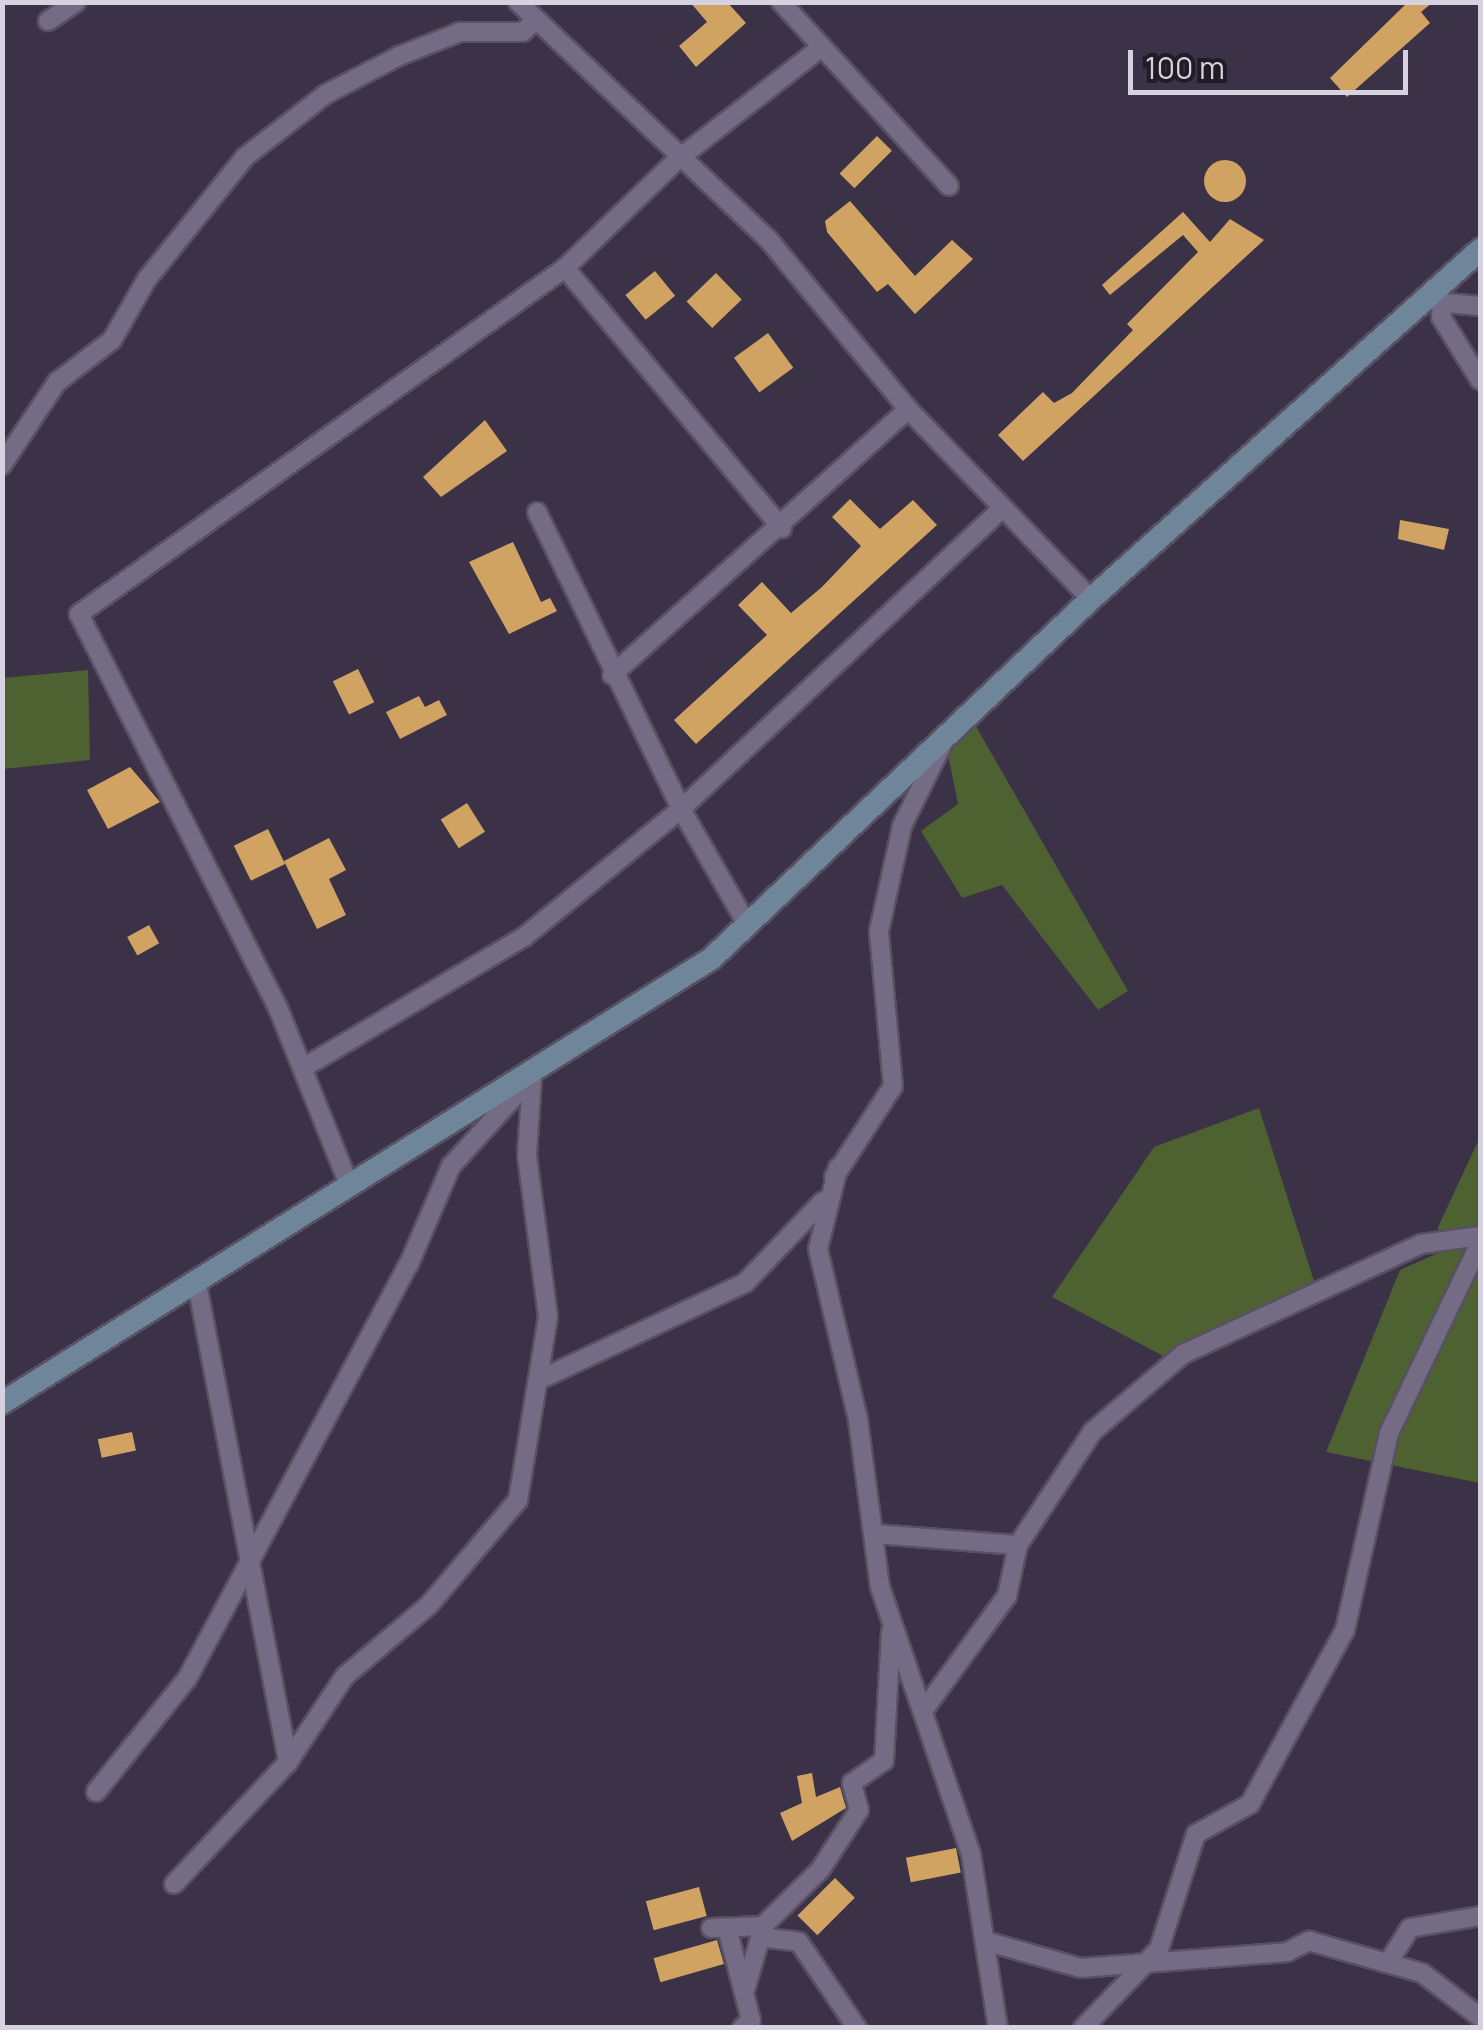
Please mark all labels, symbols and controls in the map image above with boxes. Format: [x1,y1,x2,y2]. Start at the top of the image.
scale bar [1133,30,1413,92]
text: 100 m [1145,47,1225,88]

